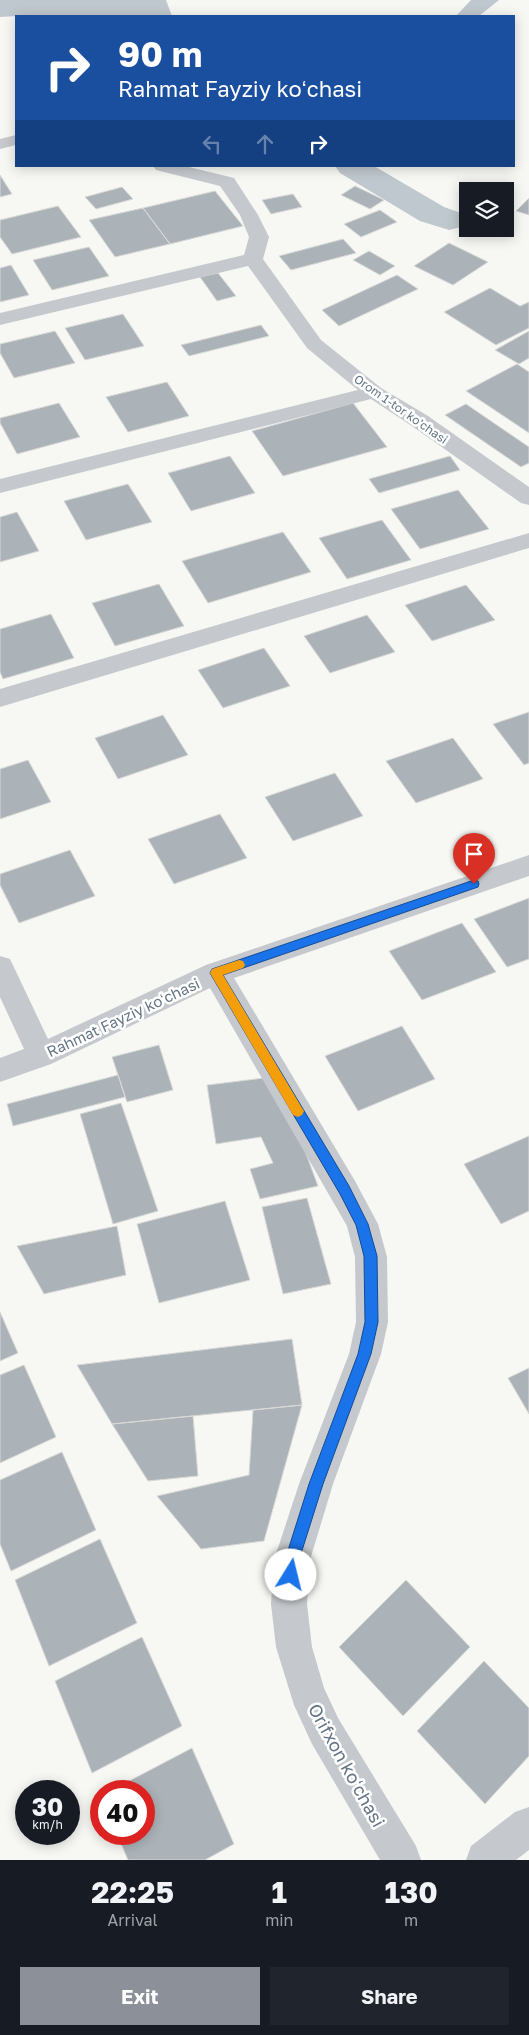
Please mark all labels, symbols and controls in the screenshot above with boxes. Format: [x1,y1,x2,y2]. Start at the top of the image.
text: 90 m [118,33,202,75]
icon: right [35,35,100,100]
text: Rahmat Fayziy koʻchasi [118,75,362,102]
icon: left [198,130,226,158]
icon: ahead [251,130,279,158]
icon: right [304,130,332,158]
map controls [459,182,514,237]
button: layers [459,182,514,237]
street label: Orom 1-tor ko'chasi [351,371,451,447]
pin [453,833,495,884]
icon: arrive [460,840,488,868]
street label: Rahmat Fayziy koʻchasi [44,974,202,1060]
position arrow [264,1548,316,1600]
street label: Orifxon koʻchasi [304,1699,390,1831]
speed limit sign: 40 [90,1780,155,1845]
text: 30 [32,1791,63,1822]
text: km/h [32,1817,63,1832]
text: 22:25 [91,1874,174,1910]
text: 1 [272,1874,287,1910]
text: 130 [385,1874,438,1910]
text: Arrival [107,1910,158,1930]
text: min [265,1910,293,1930]
text: m [404,1910,418,1930]
button: Exit [20,1967,260,2025]
button: Share [270,1967,509,2025]

